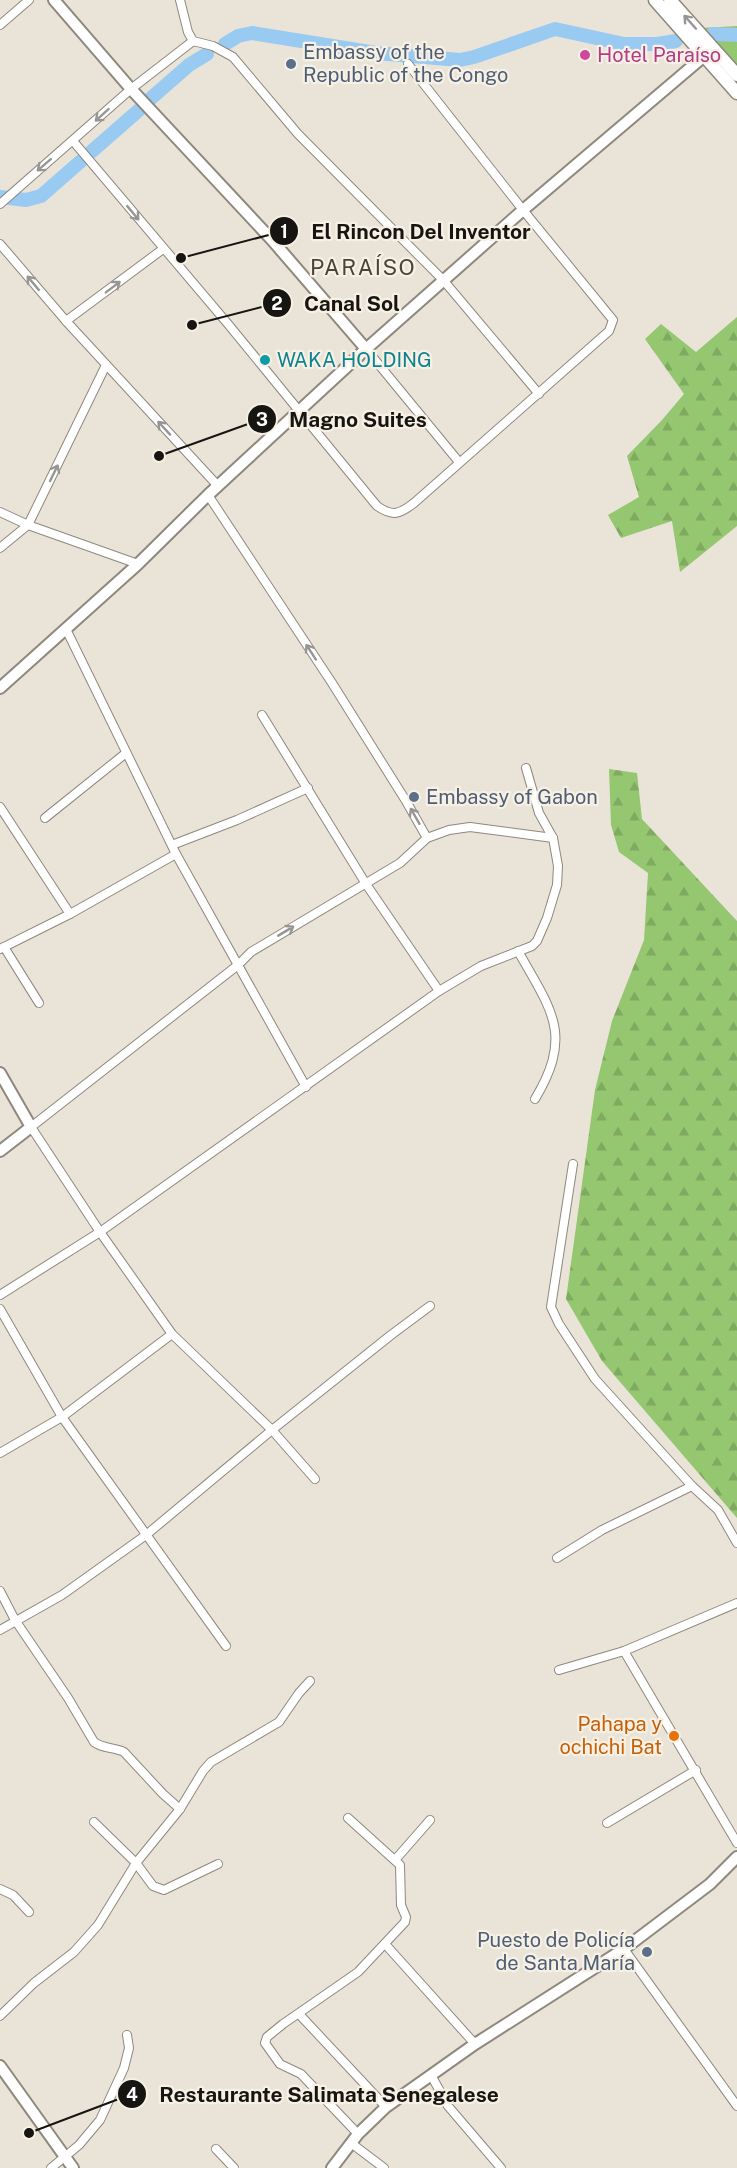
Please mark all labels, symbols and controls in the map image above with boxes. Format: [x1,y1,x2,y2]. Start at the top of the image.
one-way arrow [683,14,697,29]
place label: Embassy of the Republic of the Congo [303,40,508,87]
place label: Hotel Paraíso [597,43,721,67]
marker: Hotel Paraíso [578,48,592,62]
marker: Embassy of the Republic of the Congo [284,57,298,71]
one-way arrow [95,108,110,122]
one-way arrow [37,158,52,172]
one-way arrow [126,205,140,220]
callout: El Rincon Del Inventor [269,212,542,251]
text: El Rincon Del Inventor [311,219,531,244]
text: 1 [280,221,288,242]
district label: PARAÍSO [310,254,416,280]
one-way arrow [26,276,40,291]
one-way arrow [104,280,120,293]
callout: Canal Sol [262,284,412,323]
text: Canal Sol [304,291,400,316]
text: 2 [271,293,283,314]
place label: WAKA HOLDING [277,348,432,372]
marker: WAKA HOLDING [258,353,272,367]
callout: Magno Suites [247,400,439,439]
text: Magno Suites [289,407,427,432]
text: 3 [256,409,268,430]
one-way arrow [157,420,171,435]
one-way arrow [48,464,60,482]
one-way arrow [305,644,317,660]
place label: Embassy of Gabon [426,785,598,809]
marker: Embassy of Gabon [407,790,421,804]
one-way arrow [409,808,421,825]
one-way arrow [277,925,294,937]
place label: Pahapa y ochichi Bat [560,1712,662,1759]
marker: Pahapa y ochichi Bat [667,1729,681,1743]
place label: Puesto de Policía de Santa María [477,1928,635,1975]
marker: Puesto de Policía de Santa María [640,1945,654,1959]
callout: Restaurante Salimata Senegalese [117,2075,510,2114]
text: Restaurante Salimata Senegalese [159,2082,499,2107]
text: 4 [126,2084,138,2105]

